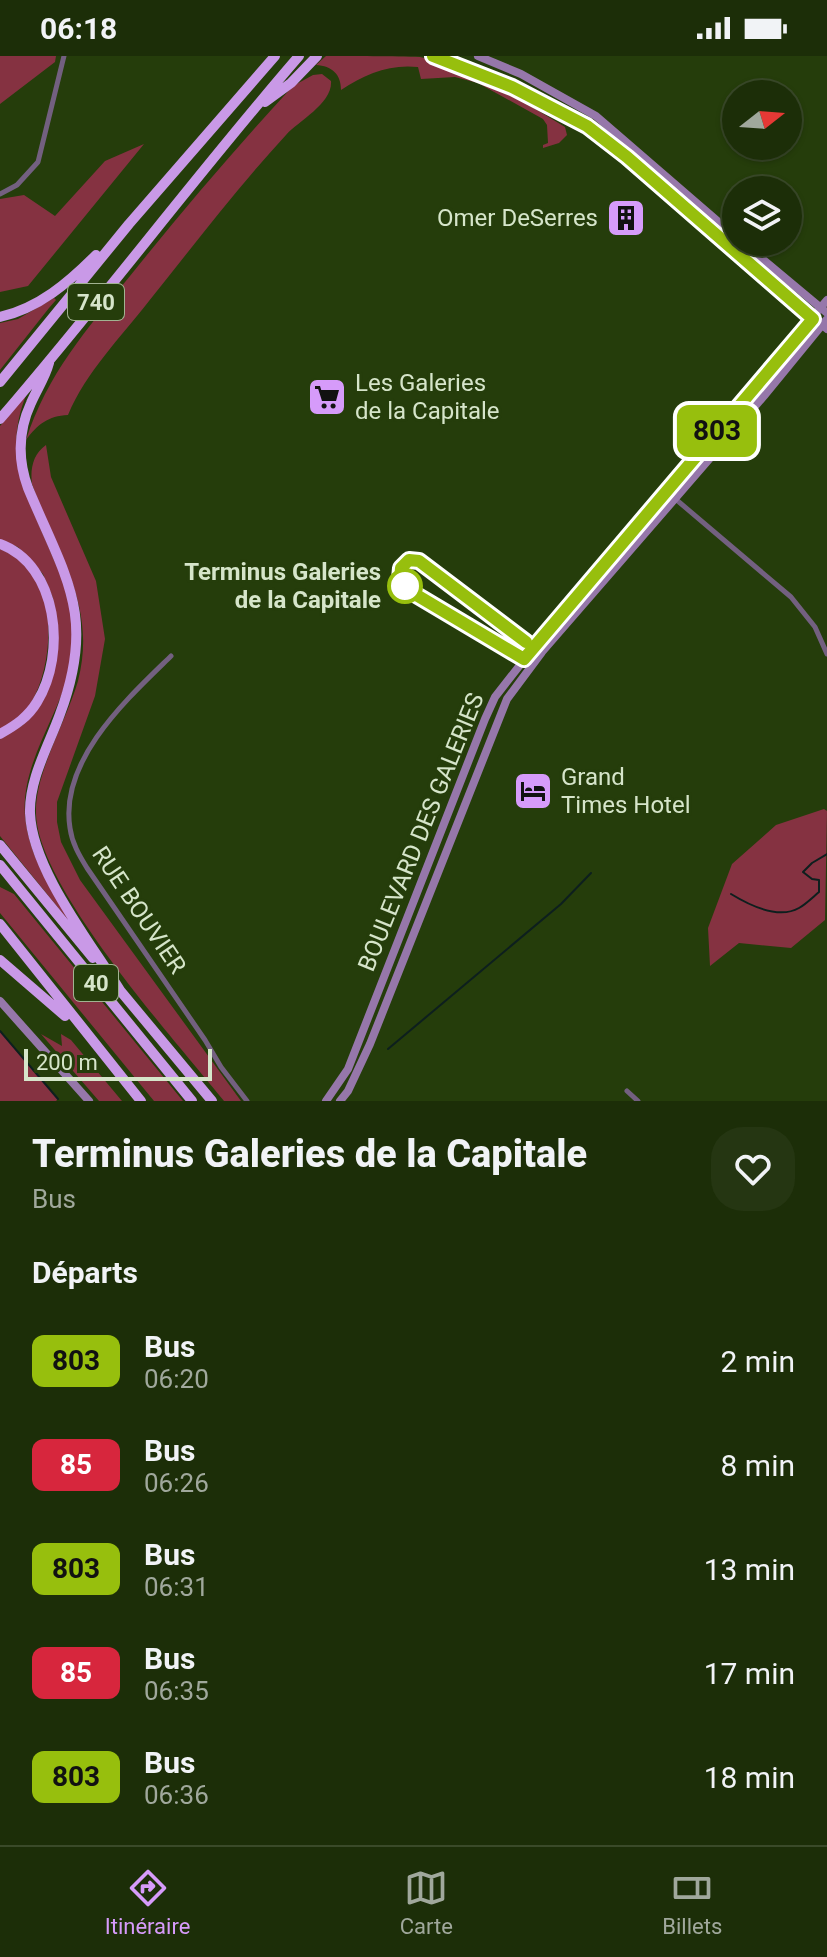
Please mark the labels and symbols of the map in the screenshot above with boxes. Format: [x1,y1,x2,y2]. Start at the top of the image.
north arrow [722,80,802,160]
building icon: Omer DeSerres [605,197,647,239]
place label: Omer DeSerres [437,204,598,232]
road number: 740 [68,284,124,320]
place label: Les Galeries de la Capitale [355,369,500,425]
supermarket icon: Les Galeries de la Capitale [306,376,348,418]
line badge: 803 [671,405,763,457]
place label: Terminus Galeries de la Capitale [184,558,381,614]
marker: Terminus Galeries de la Capitale [388,569,422,603]
street label: BOULEVARD DES GALERIES [352,689,490,975]
place label: Grand Times Hotel [561,763,691,819]
hotel icon: Grand Times Hotel [512,770,554,812]
street label: RUE BOUVIER [86,841,192,979]
road number: 40 [74,965,118,1001]
scale bar [24,1045,212,1081]

